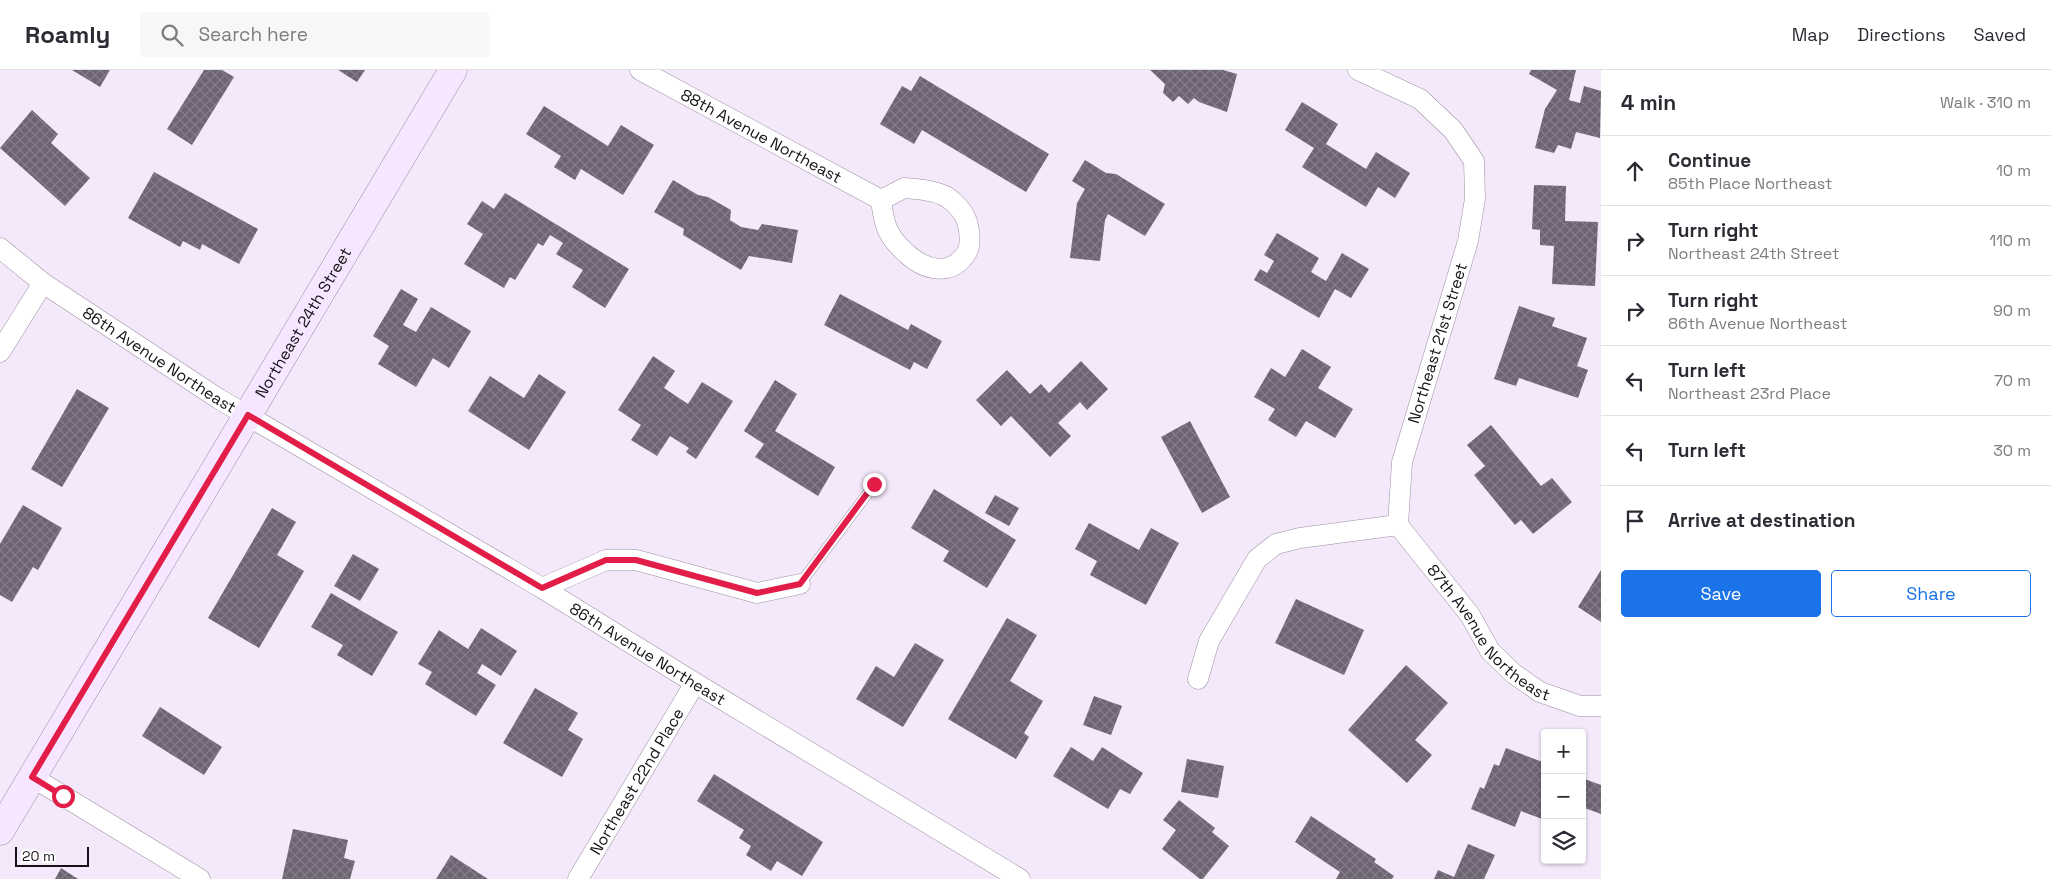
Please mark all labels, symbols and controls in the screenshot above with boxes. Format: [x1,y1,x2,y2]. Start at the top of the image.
search box [140,12,490,57]
text: Roamly [25,19,110,50]
icon: search [158,21,186,49]
text: Search here [198,22,308,47]
text: Map [1792,23,1829,46]
text: Directions [1857,23,1946,46]
text: Saved [1974,23,2026,46]
street label: 88th Avenue Northeast [677,84,845,188]
text: 4 min [1621,89,1676,116]
text: Walk · 310 m [1940,92,2031,113]
text: Continue [1668,148,1751,173]
icon: ahead [1621,157,1649,185]
text: 10 m [1996,160,2031,181]
text: 85th Place Northeast [1668,173,1832,194]
text: Turn right [1668,218,1758,243]
icon: right [1621,227,1649,255]
text: 110 m [1989,230,2031,251]
street label: Northeast 24th Street [250,243,356,402]
text: Northeast 24th Street [1668,243,1839,264]
street label: Northeast 21st Street [1403,260,1472,426]
text: Turn right [1668,288,1758,313]
icon: right [1621,297,1649,325]
text: 90 m [1993,300,2031,321]
street label: 86th Avenue Northeast [79,302,240,418]
text: 86th Avenue Northeast [1668,313,1847,334]
text: Turn left [1668,358,1746,383]
icon: left [1621,367,1649,395]
text: 70 m [1994,370,2031,391]
text: Northeast 23rd Place [1668,383,1831,404]
icon: left [1621,437,1649,465]
text: Turn left [1668,438,1746,463]
text: 30 m [1993,440,2031,461]
route end [863,473,886,496]
icon: arrive [1621,507,1649,535]
text: Arrive at destination [1668,508,1856,533]
street label: 87th Avenue Northeast [1422,560,1553,706]
button: Save [1621,570,1821,617]
button: Share [1831,570,2031,617]
street label: 86th Avenue Northeast [566,598,729,710]
street label: Northeast 22nd Place [585,704,689,859]
map controls [1541,729,1586,864]
button: + [1541,729,1586,774]
button: − [1541,774,1586,819]
route start [52,785,75,808]
button: layers [1541,819,1586,864]
scale bar [15,844,89,867]
text: 20 m [22,847,55,865]

